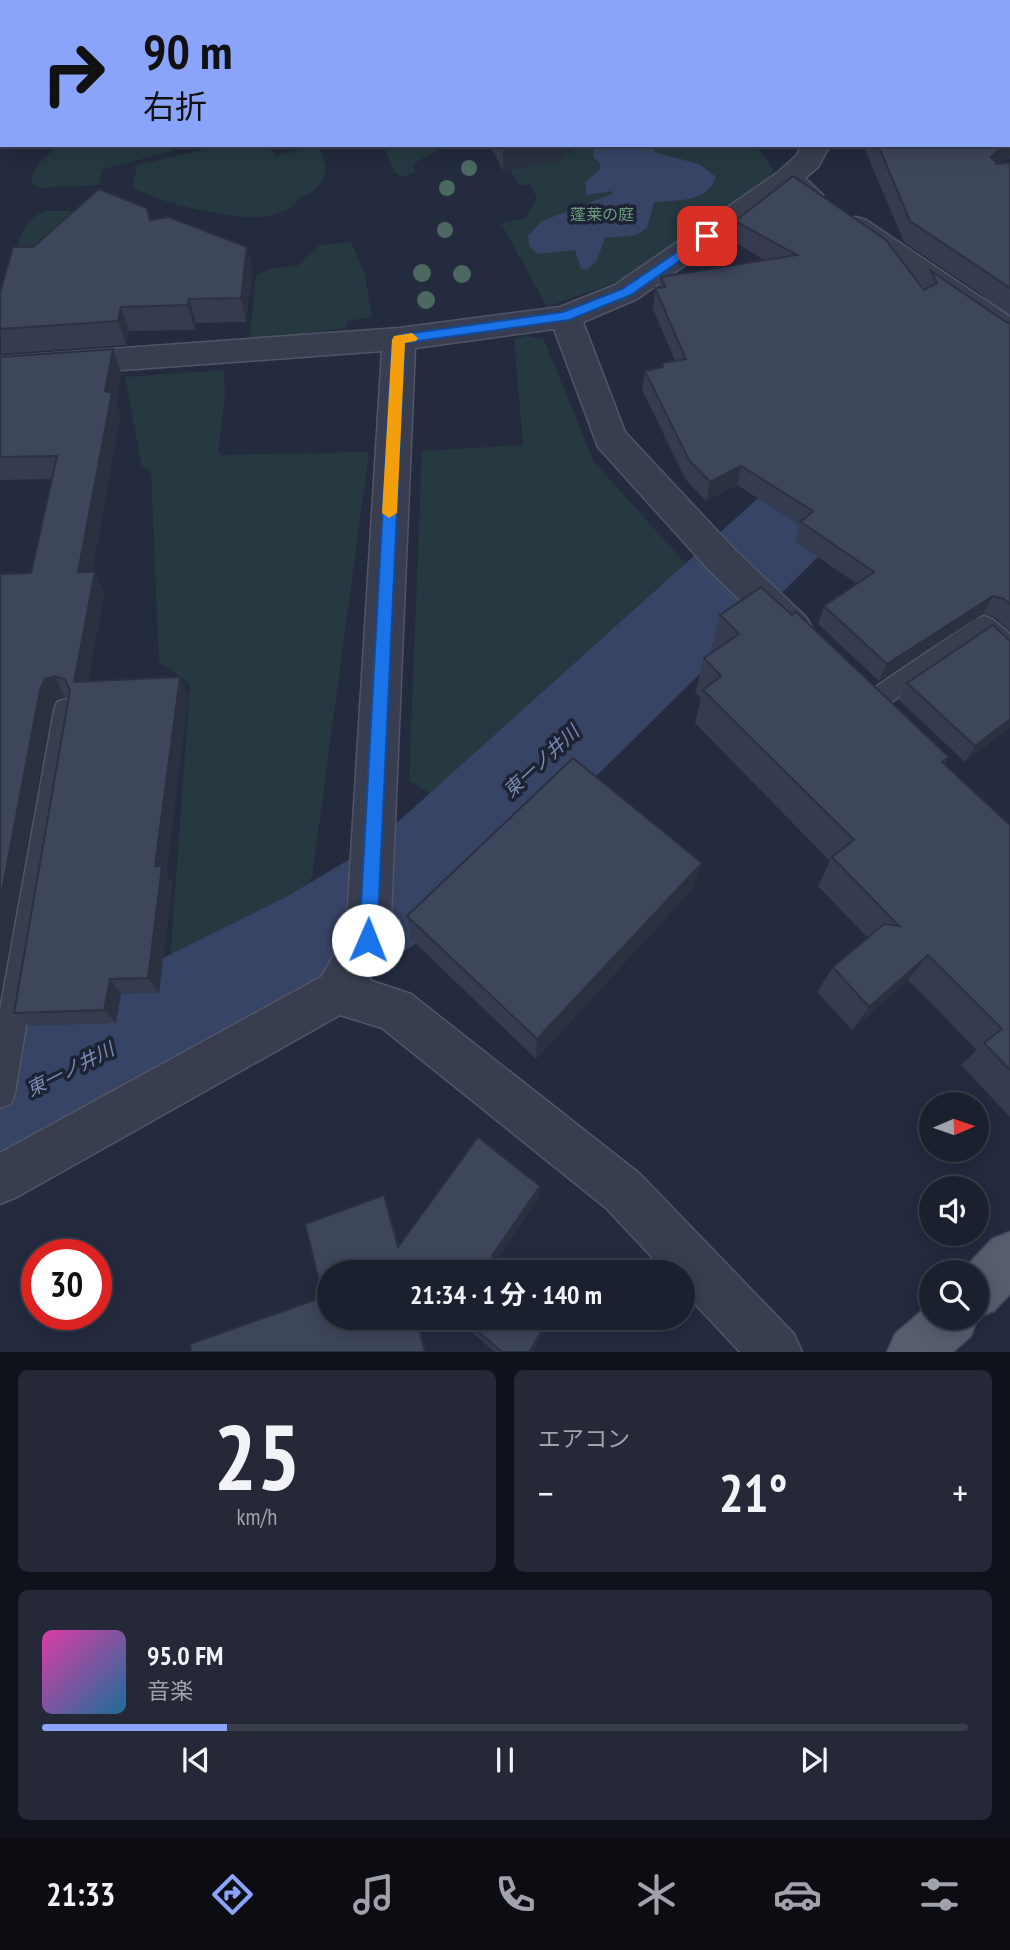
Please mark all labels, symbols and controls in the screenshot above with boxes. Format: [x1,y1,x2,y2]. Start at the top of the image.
text: 90 m [143,19,232,83]
icon: right [28,28,119,119]
text: 右折 [143,85,207,127]
park label: 蓬莱の庭 [570,204,634,224]
pin [677,206,737,266]
icon: arrive [688,217,726,255]
water label: 東一ノ井川 [498,718,585,802]
position arrow [331,903,405,977]
water label: 東一ノ井川 [22,1036,120,1101]
north arrow [919,1092,989,1162]
map controls [919,1092,989,1330]
button: sound [919,1176,989,1246]
speed limit sign: 30 [21,1239,112,1330]
button: search [919,1260,989,1330]
text: 21:34 · 1 分 · 140 m [410,1278,602,1311]
text: 25 [214,1397,301,1515]
text: エアコン [538,1424,630,1453]
text: 21° [719,1459,787,1526]
text: − [538,1468,554,1517]
text: + [952,1468,968,1517]
text: km/h [237,1502,277,1531]
text: 95.0 FM [147,1639,223,1672]
text: 音楽 [147,1676,193,1705]
icon: previous [177,1741,215,1779]
icon: pause [486,1741,524,1779]
icon: next [795,1741,833,1779]
icon: directions [208,1870,257,1919]
icon: music [349,1870,398,1919]
icon: phone [491,1870,540,1919]
icon: climate [632,1870,681,1919]
icon: car [773,1870,822,1919]
icon: filters [915,1870,964,1919]
text: 21:33 [46,1873,115,1915]

